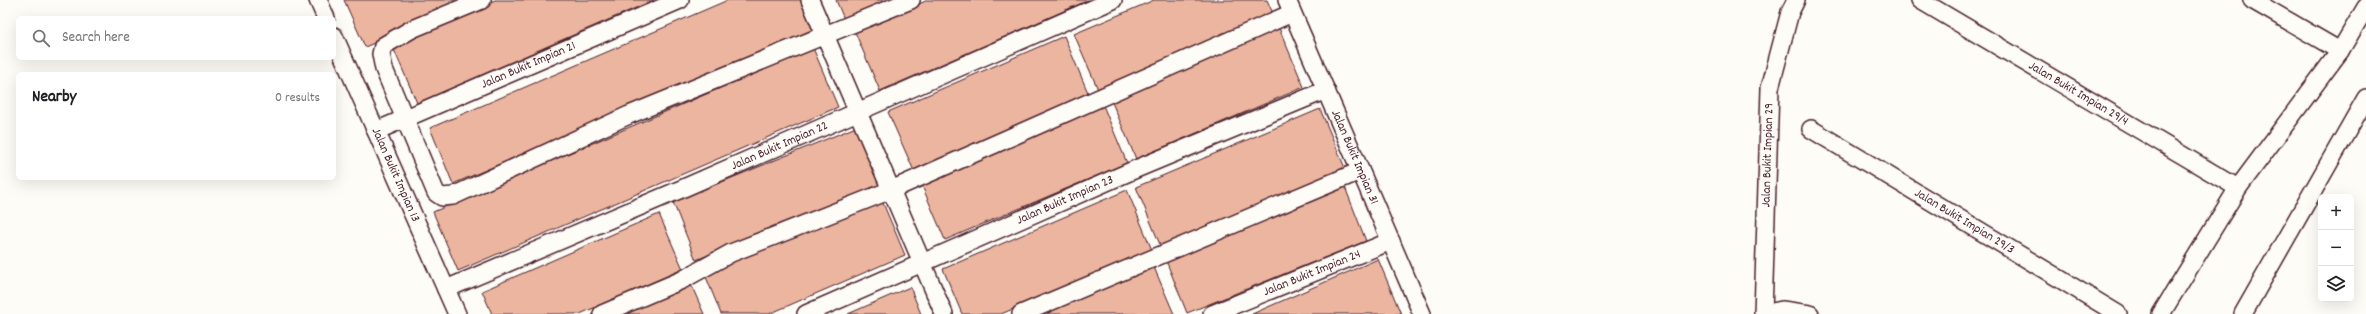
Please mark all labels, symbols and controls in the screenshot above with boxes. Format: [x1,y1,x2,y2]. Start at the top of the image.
search box [16,16,336,60]
icon: search [30,27,52,49]
text: Search here [62,27,130,49]
street label: Jalan Bukit Impian 21 [478,37,579,94]
street label: Jalan Bukit Impian 29/4 [2025,57,2132,131]
text: Nearby [32,86,76,110]
text: 0 results [275,89,320,108]
street label: Jalan Bukit Impian 29 [1757,103,1779,208]
street label: Jalan Bukit Impian 31 [1326,107,1383,207]
street label: Jalan Bukit Impian 22 [728,116,831,176]
street label: Jalan Bukit Impian 13 [366,125,425,225]
street label: Jalan Bukit Impian 23 [1014,170,1117,230]
street label: Jalan Bukit Impian 29/3 [1911,184,2018,259]
map controls [2318,194,2354,302]
button: + [2318,194,2354,230]
button: − [2318,230,2354,266]
street label: Jalan Bukit Impian 24 [1260,245,1364,302]
button: layers [2318,266,2354,302]

